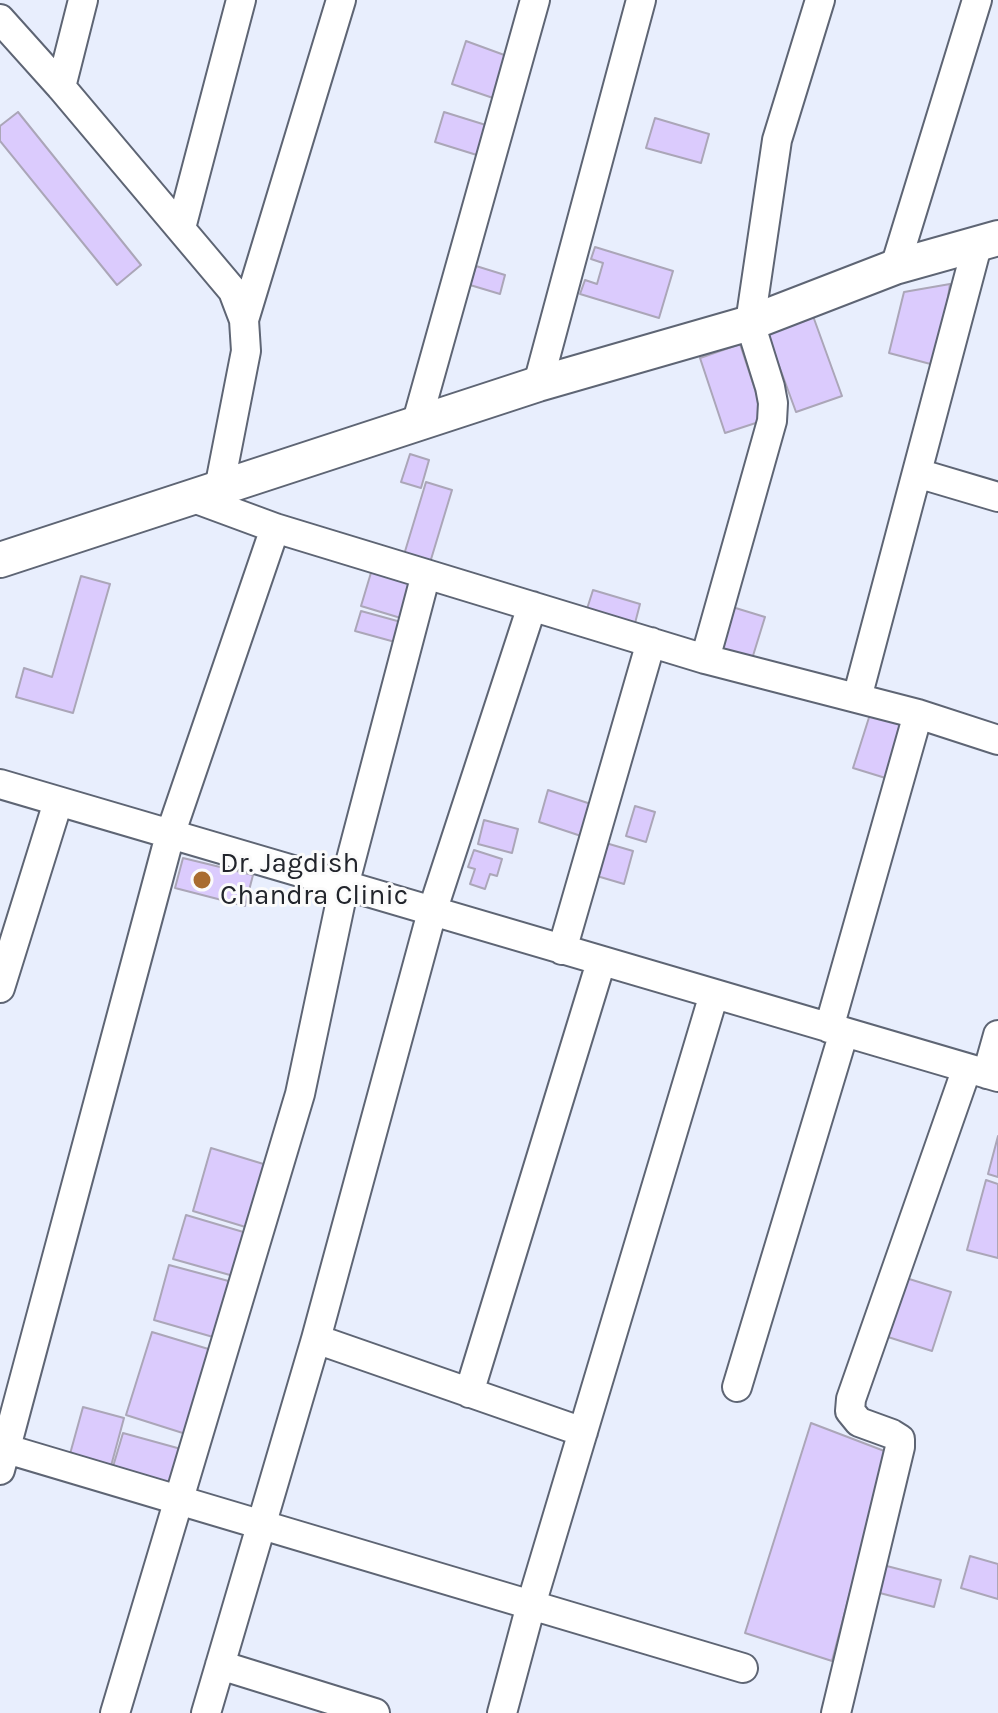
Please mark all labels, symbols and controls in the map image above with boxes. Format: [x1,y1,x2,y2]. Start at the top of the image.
place label: Dr. Jagdish Chandra Clinic [220,847,408,913]
marker: Dr. Jagdish Chandra Clinic [191,869,213,891]

